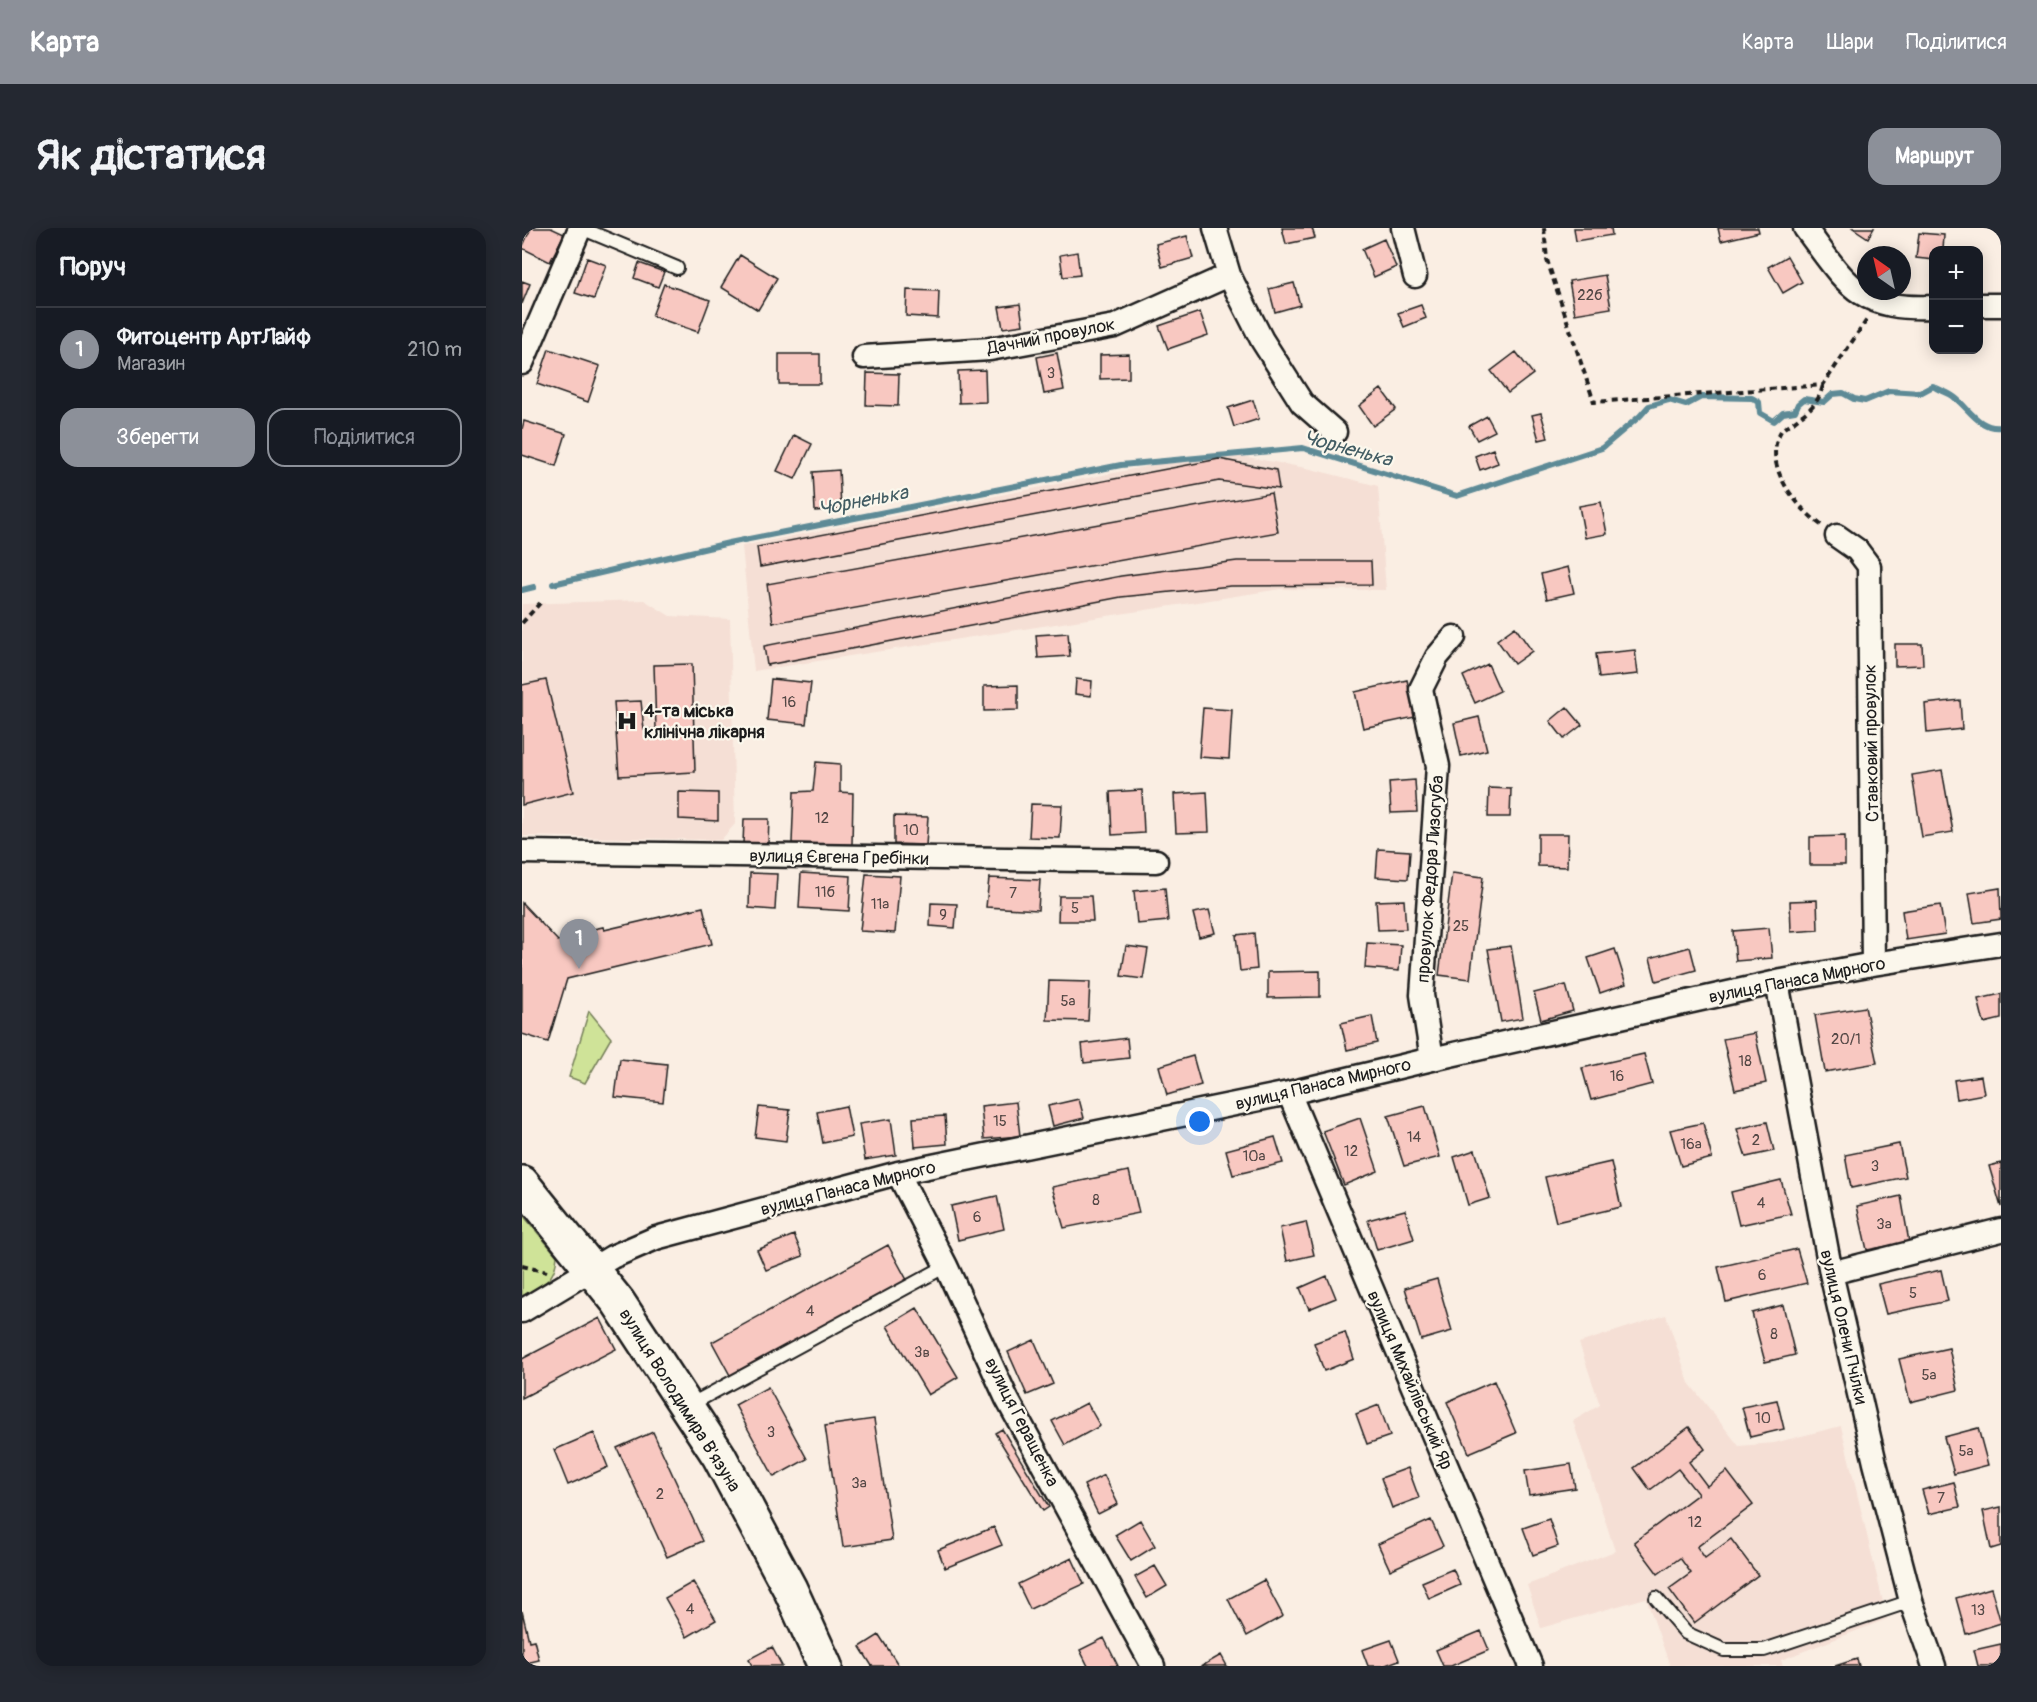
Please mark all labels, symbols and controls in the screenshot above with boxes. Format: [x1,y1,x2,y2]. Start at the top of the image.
text: Карта [30,25,99,60]
text: Карта [1742,29,1794,56]
text: Шари [1827,29,1873,56]
text: Поділитися [1906,29,2007,56]
button: Маршрут [1868,128,2001,185]
text: Як дістатися [36,130,266,182]
north arrow [1857,246,1911,300]
map controls [1929,246,1983,354]
button: + [1929,246,1983,300]
text: Поруч [60,251,126,283]
house number: 22б [1577,286,1603,305]
button: − [1929,300,1983,354]
street label: Дачний провулок [984,313,1117,360]
text: Фитоцентр АртЛайф [117,323,311,351]
text: 1 [76,337,83,362]
text: 210 m [407,337,462,362]
text: Магазин [117,351,185,376]
house number: 3 [1047,364,1055,383]
button: Зберегти [60,408,255,467]
button: Поділитися [267,408,462,467]
water label: Чорненька [1301,425,1397,473]
water label: Чорненька [816,479,912,521]
street label: Ставковий провулок [1859,664,1884,822]
house number: 16 [782,693,796,712]
place label: 4-та міська клінічна лікарня [644,700,765,744]
hospital icon: 4-та міська клінічна лікарня [615,709,639,733]
street label: провулок Федора Лизогуба [1412,774,1449,984]
house number: 12 [815,809,829,828]
house number: 10 [903,821,919,840]
street label: вулиця Євгена Гребінки [749,844,929,871]
house number: 11б [815,883,836,902]
house number: 7 [1009,884,1017,903]
house number: 11а [871,895,889,914]
house number: 5 [1071,899,1079,918]
house number: 9 [939,906,947,925]
house number: 25 [1453,917,1469,936]
pin: 1 [560,920,598,969]
street label: вулиця Панаса Мирного [1707,952,1888,1009]
house number: 5а [1060,992,1076,1011]
house number: 20/1 [1831,1030,1861,1049]
house number: 18 [1738,1052,1752,1071]
street label: вулиця Панаса Мирного [1233,1053,1413,1116]
house number: 16 [1610,1067,1624,1086]
your location [1185,1107,1214,1136]
house number: 15 [993,1112,1007,1131]
house number: 14 [1407,1128,1422,1147]
house number: 2 [1752,1131,1760,1150]
house number: 16а [1680,1135,1702,1154]
house number: 12 [1344,1142,1358,1161]
house number: 10а [1242,1147,1266,1166]
street label: вулиця Панаса Мирного [758,1156,938,1221]
house number: 3 [1871,1157,1879,1176]
house number: 8 [1092,1191,1100,1210]
house number: 4 [1757,1194,1766,1213]
house number: 6 [973,1208,981,1227]
house number: 3а [1876,1215,1892,1234]
street label: вулиця Олени Пчілки [1815,1247,1873,1407]
house number: 6 [1758,1266,1766,1285]
house number: 5 [1909,1284,1917,1303]
street label: вулиця Михайлівський Яр [1361,1287,1458,1473]
house number: 4 [806,1302,815,1321]
street label: вулиця Володимира В'язуна [614,1304,746,1496]
house number: 8 [1770,1325,1778,1344]
house number: 3в [914,1343,930,1362]
street label: вулиця Геращенка [979,1354,1064,1491]
house number: 5а [1921,1366,1937,1385]
house number: 10 [1755,1409,1771,1428]
house number: 3 [767,1423,775,1442]
house number: 5а [1958,1442,1974,1461]
house number: 3а [851,1474,867,1493]
house number: 2 [656,1485,664,1504]
house number: 7 [1937,1489,1945,1508]
house number: 12 [1688,1513,1702,1532]
house number: 4 [686,1600,695,1619]
house number: 13 [1971,1601,1985,1620]

